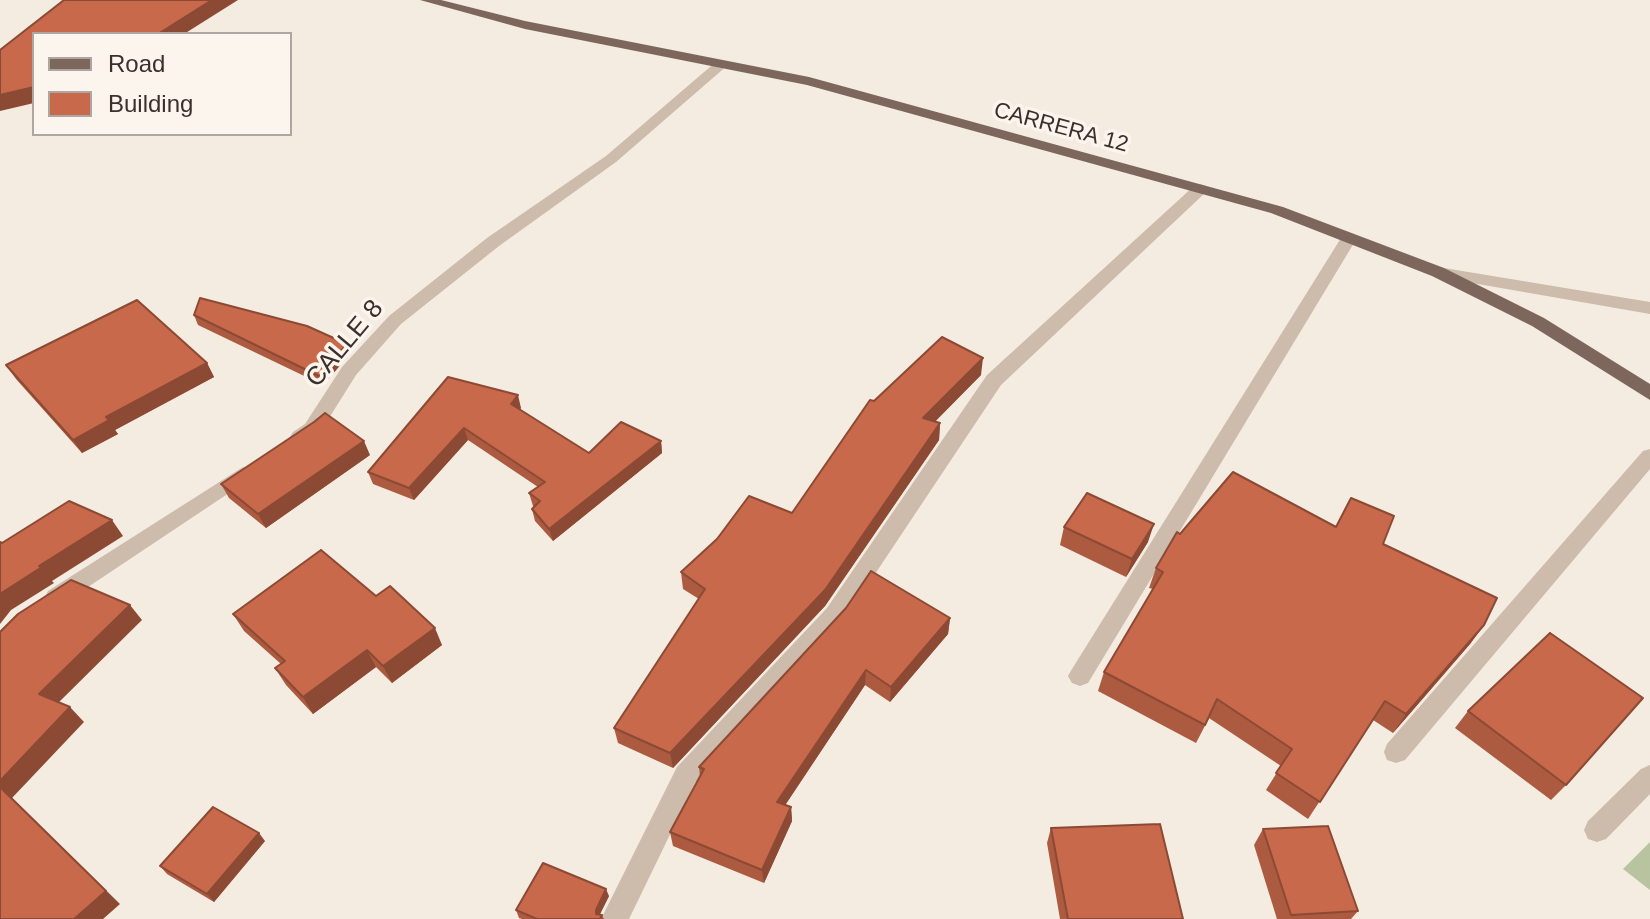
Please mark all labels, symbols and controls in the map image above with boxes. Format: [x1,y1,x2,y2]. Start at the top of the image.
legend [32,32,292,136]
text: Road [108,50,165,77]
text: Building [108,90,193,117]
street label: CARRERA 12 [991,97,1131,159]
street label: CALLE 8 [300,294,390,394]

